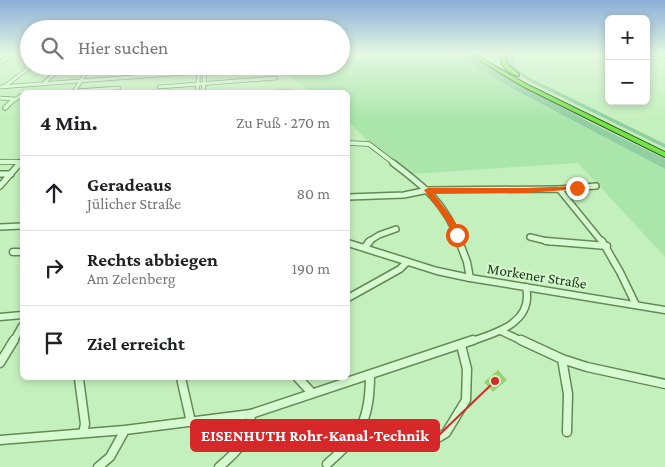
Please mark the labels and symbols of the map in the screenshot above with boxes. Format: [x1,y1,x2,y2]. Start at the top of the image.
route end [566,177,589,200]
route start [446,224,469,247]
street label: Morkener Straße [486,260,588,292]
callout: EISENHUTH Rohr-Kanal-Technik [191,420,439,451]
text: EISENHUTH Rohr-Kanal-Technik [201,427,429,444]

